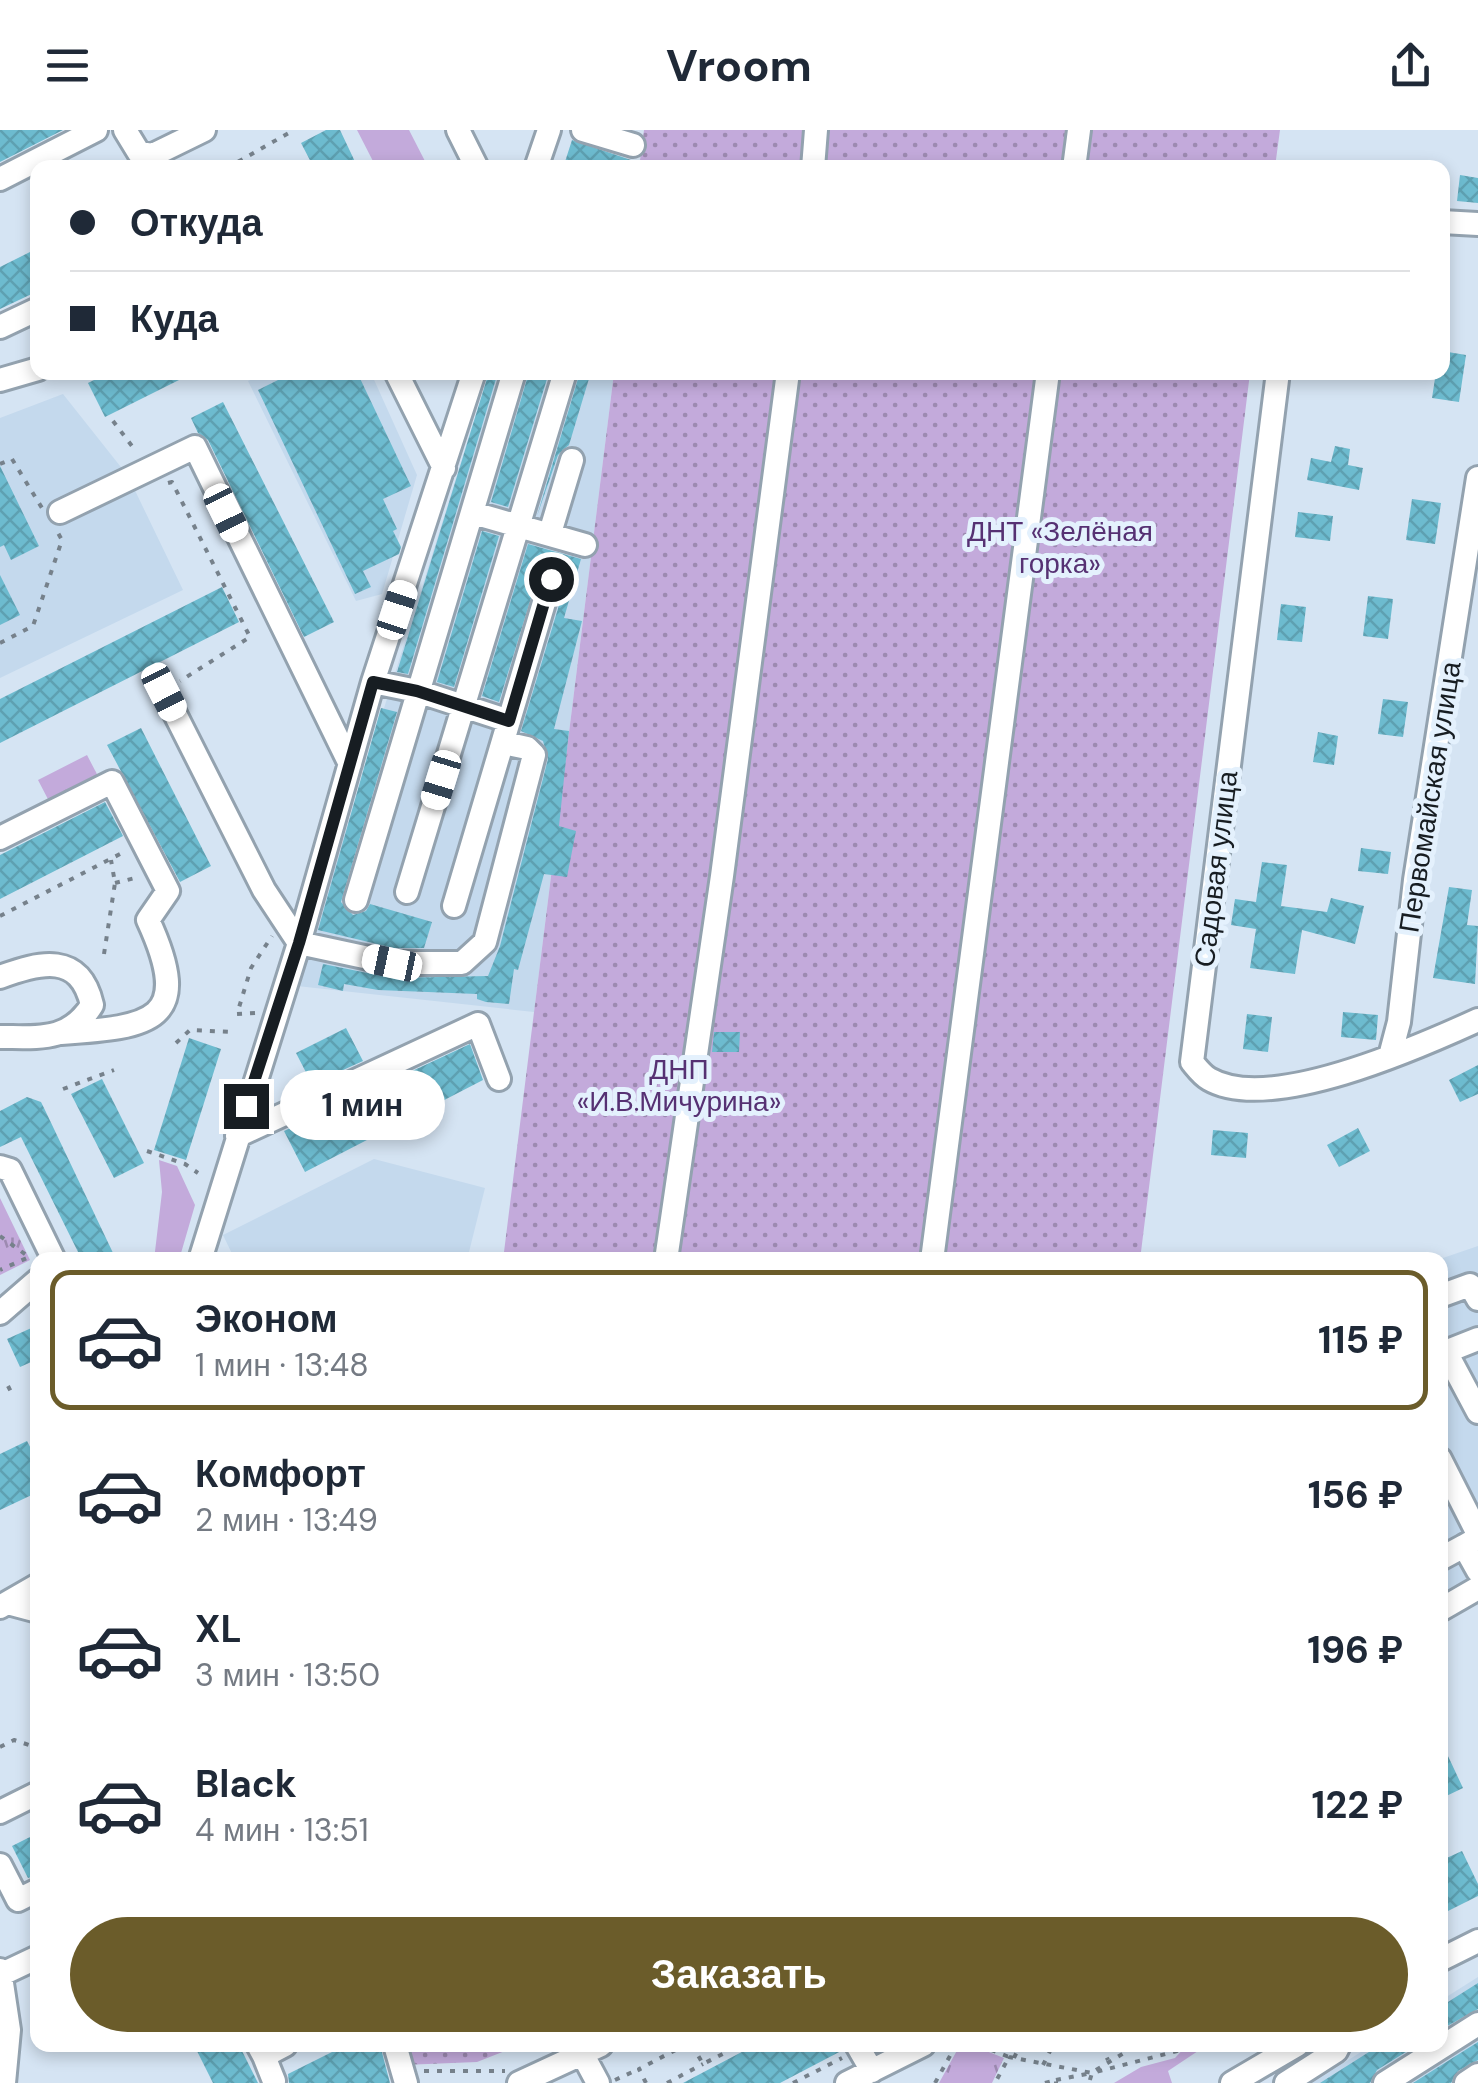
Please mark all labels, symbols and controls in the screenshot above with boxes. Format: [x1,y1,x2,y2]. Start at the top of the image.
text: Vroom [666,36,812,95]
icon: menu [40,38,95,93]
icon: share [1383,38,1438,93]
text: Откуда [130,198,263,248]
text: Куда [130,294,219,344]
car [199,479,253,547]
park label: ДНТ «Зелёная горка» [967,513,1153,582]
route start [529,557,574,602]
car [373,577,421,643]
car [137,658,191,726]
street label: Первомайская улица [1390,658,1470,935]
car [418,747,464,813]
street label: Садовая улица [1186,768,1246,969]
car [360,942,424,984]
park label: ДНП «И.В.Мичурина» [577,1051,781,1120]
callout: 1 мин [281,1071,446,1141]
route end [224,1084,269,1129]
text: 1 мин [322,1084,403,1126]
text: Эконом [195,1294,338,1344]
icon: car [75,1295,165,1385]
text: 115 ₽ [1318,1315,1403,1365]
text: 1 мин · 13:48 [195,1344,369,1386]
text: Комфорт [195,1449,366,1499]
icon: car [75,1450,165,1540]
text: 156 ₽ [1308,1470,1403,1520]
text: 2 мин · 13:49 [195,1499,378,1541]
text: XL [195,1604,242,1654]
icon: car [75,1605,165,1695]
text: 196 ₽ [1307,1625,1403,1675]
text: 3 мин · 13:50 [195,1654,380,1696]
text: Black [195,1759,297,1809]
icon: car [75,1760,165,1850]
text: 122 ₽ [1312,1780,1403,1830]
text: 4 мин · 13:51 [195,1809,369,1851]
button: Заказать [70,1917,1408,2032]

